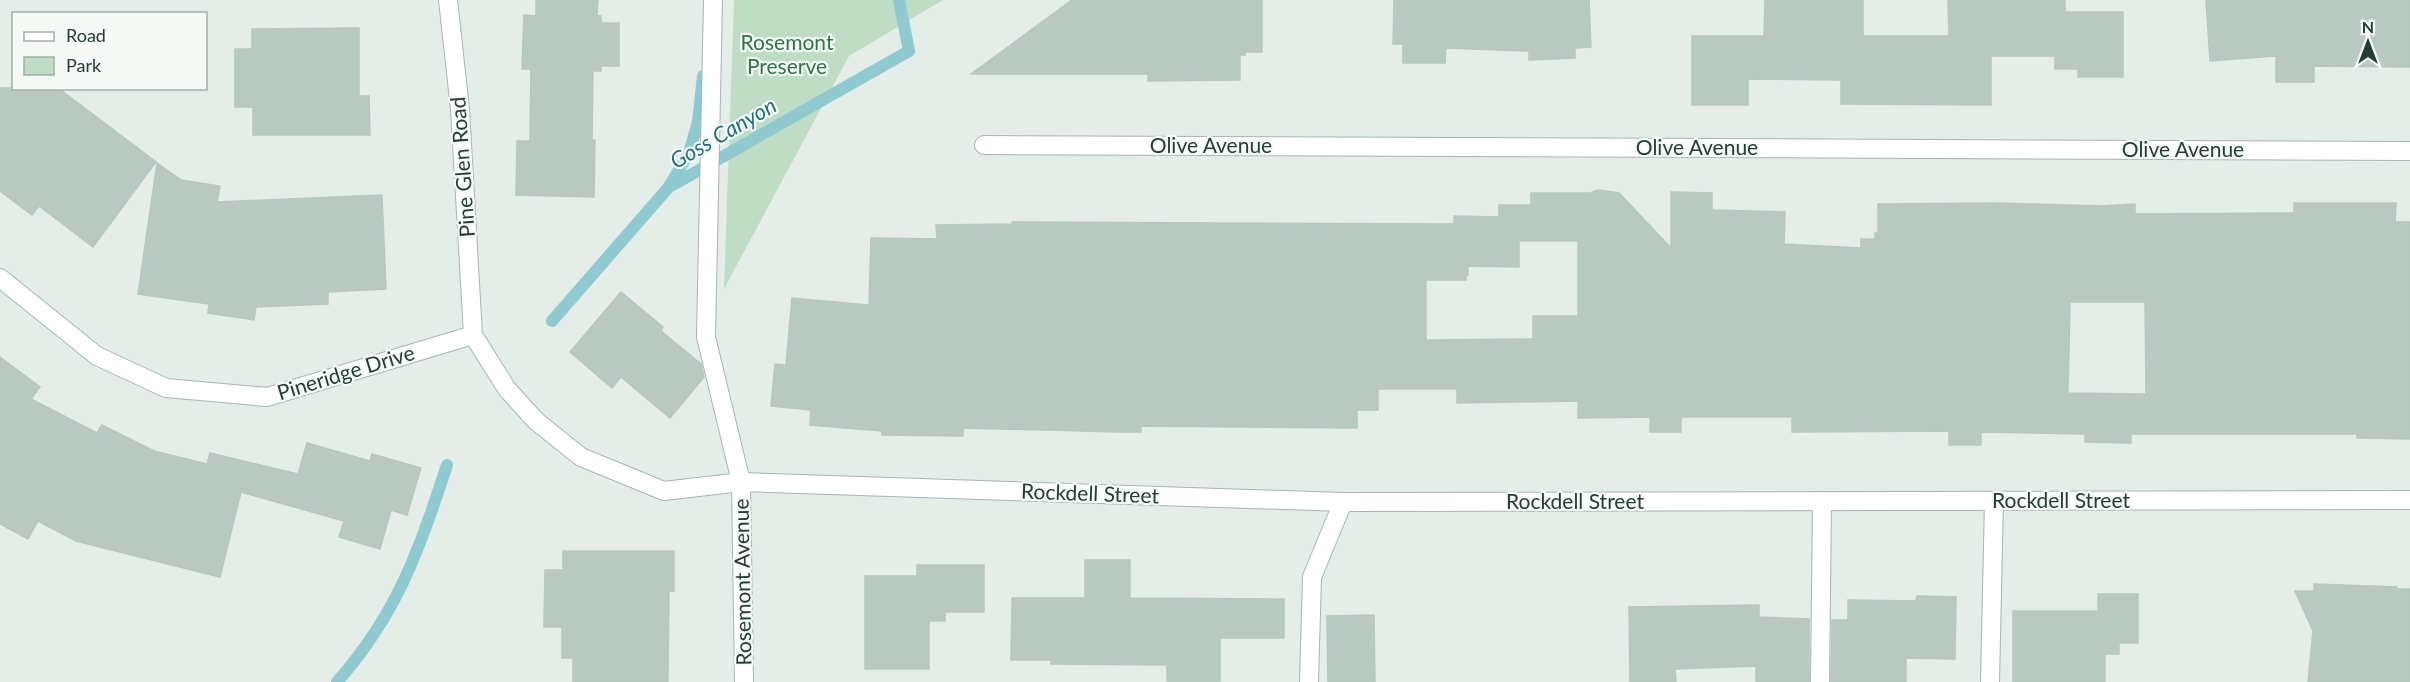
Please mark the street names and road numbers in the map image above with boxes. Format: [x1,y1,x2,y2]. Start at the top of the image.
street label: Pine Glen Road [444,96,479,238]
street label: Olive Avenue [1150,132,1272,157]
street label: Olive Avenue [1636,134,1758,159]
street label: Olive Avenue [2122,136,2244,161]
street label: Pineridge Drive [274,339,417,404]
street label: Rockdell Street [1021,478,1160,507]
street label: Rockdell Street [1992,487,2130,512]
street label: Rockdell Street [1506,488,1644,513]
street label: Rosemont Avenue [728,498,755,666]

